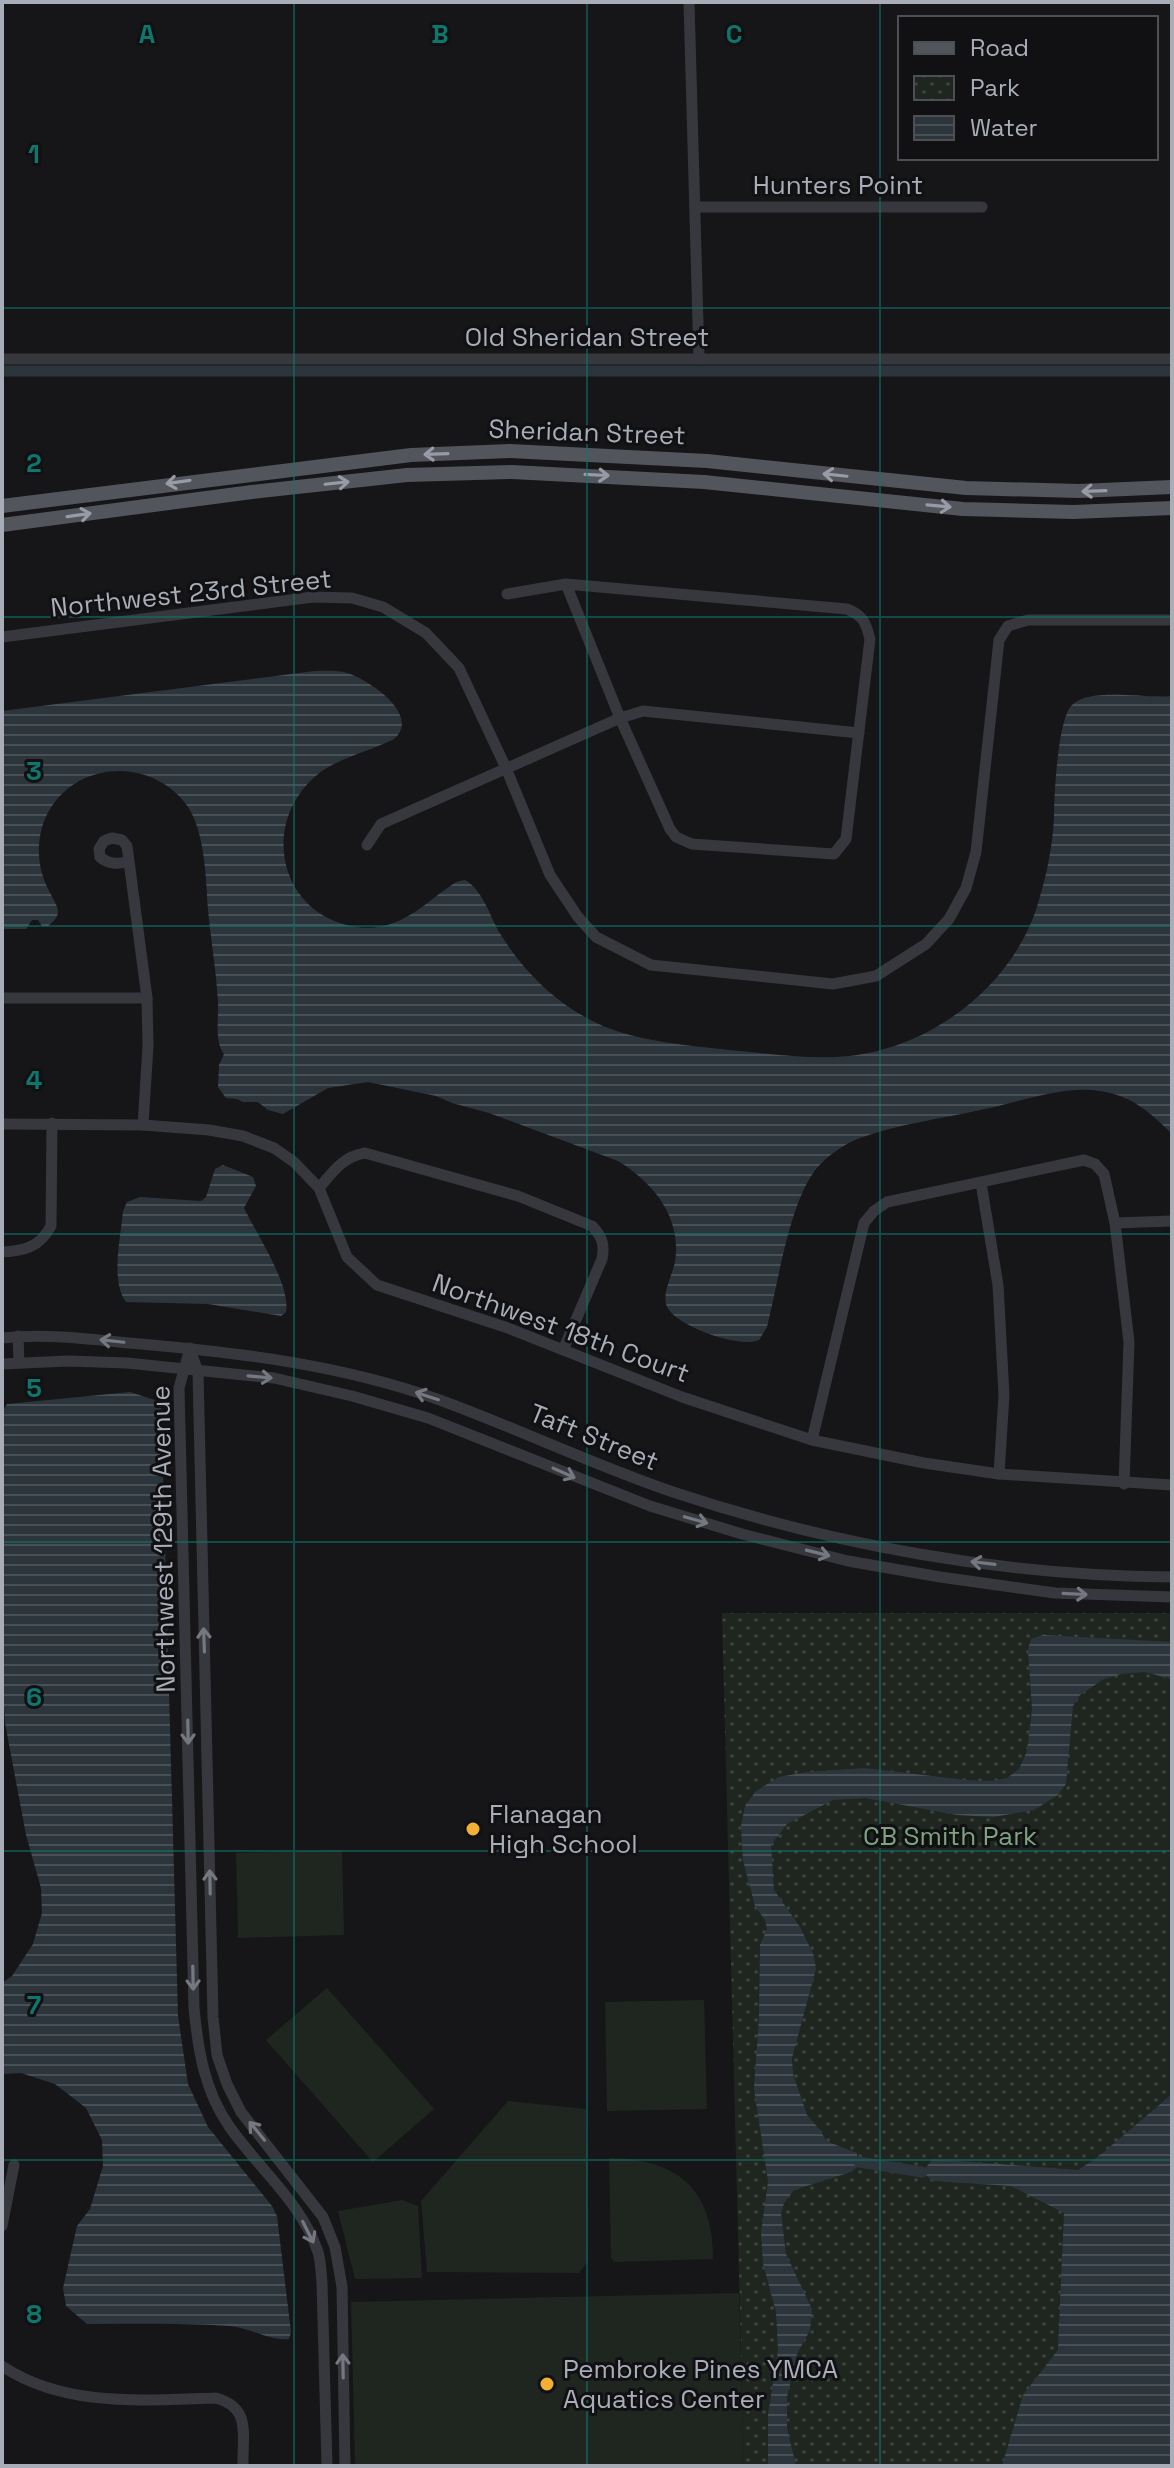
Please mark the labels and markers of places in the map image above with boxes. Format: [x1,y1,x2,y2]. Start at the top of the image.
place label: Flanagan High School [489,1797,638,1861]
marker: Flanagan High School [464,1820,482,1838]
place label: Pembroke Pines YMCA Aquatics Center [563,2352,838,2416]
marker: Pembroke Pines YMCA Aquatics Center [538,2375,556,2393]

